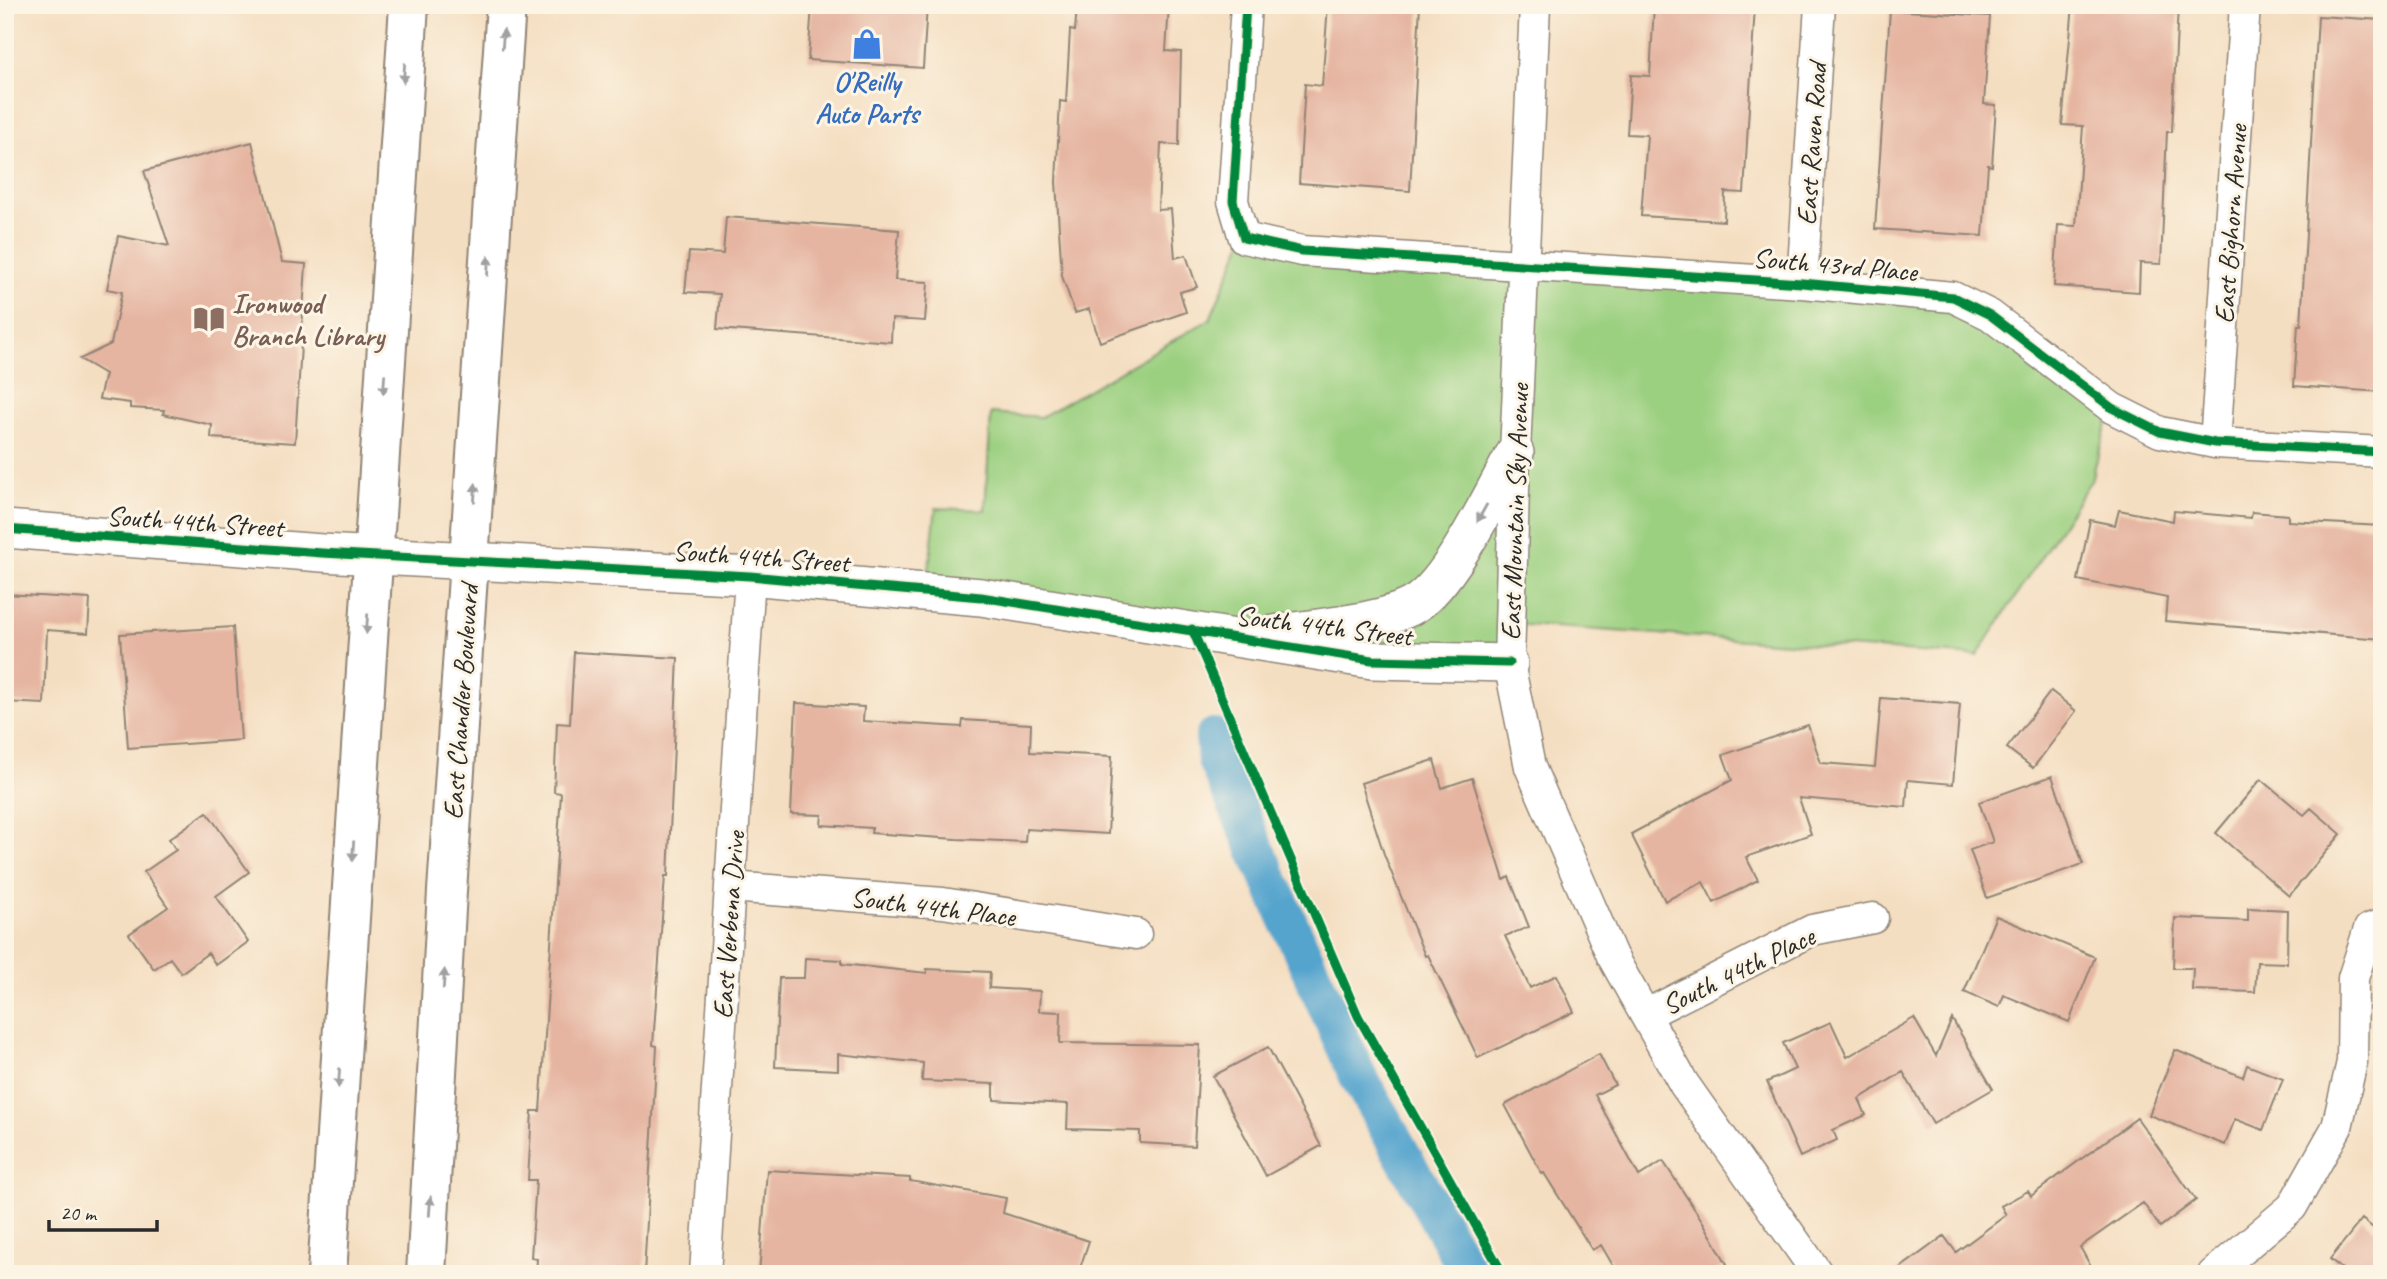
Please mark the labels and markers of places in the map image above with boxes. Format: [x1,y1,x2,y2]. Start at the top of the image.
shop icon: O'Reilly Auto Parts [850,27,884,61]
place label: O'Reilly Auto Parts [815,64,922,131]
place label: Ironwood Branch Library [232,286,386,354]
library icon: Ironwood Branch Library [192,302,226,336]

